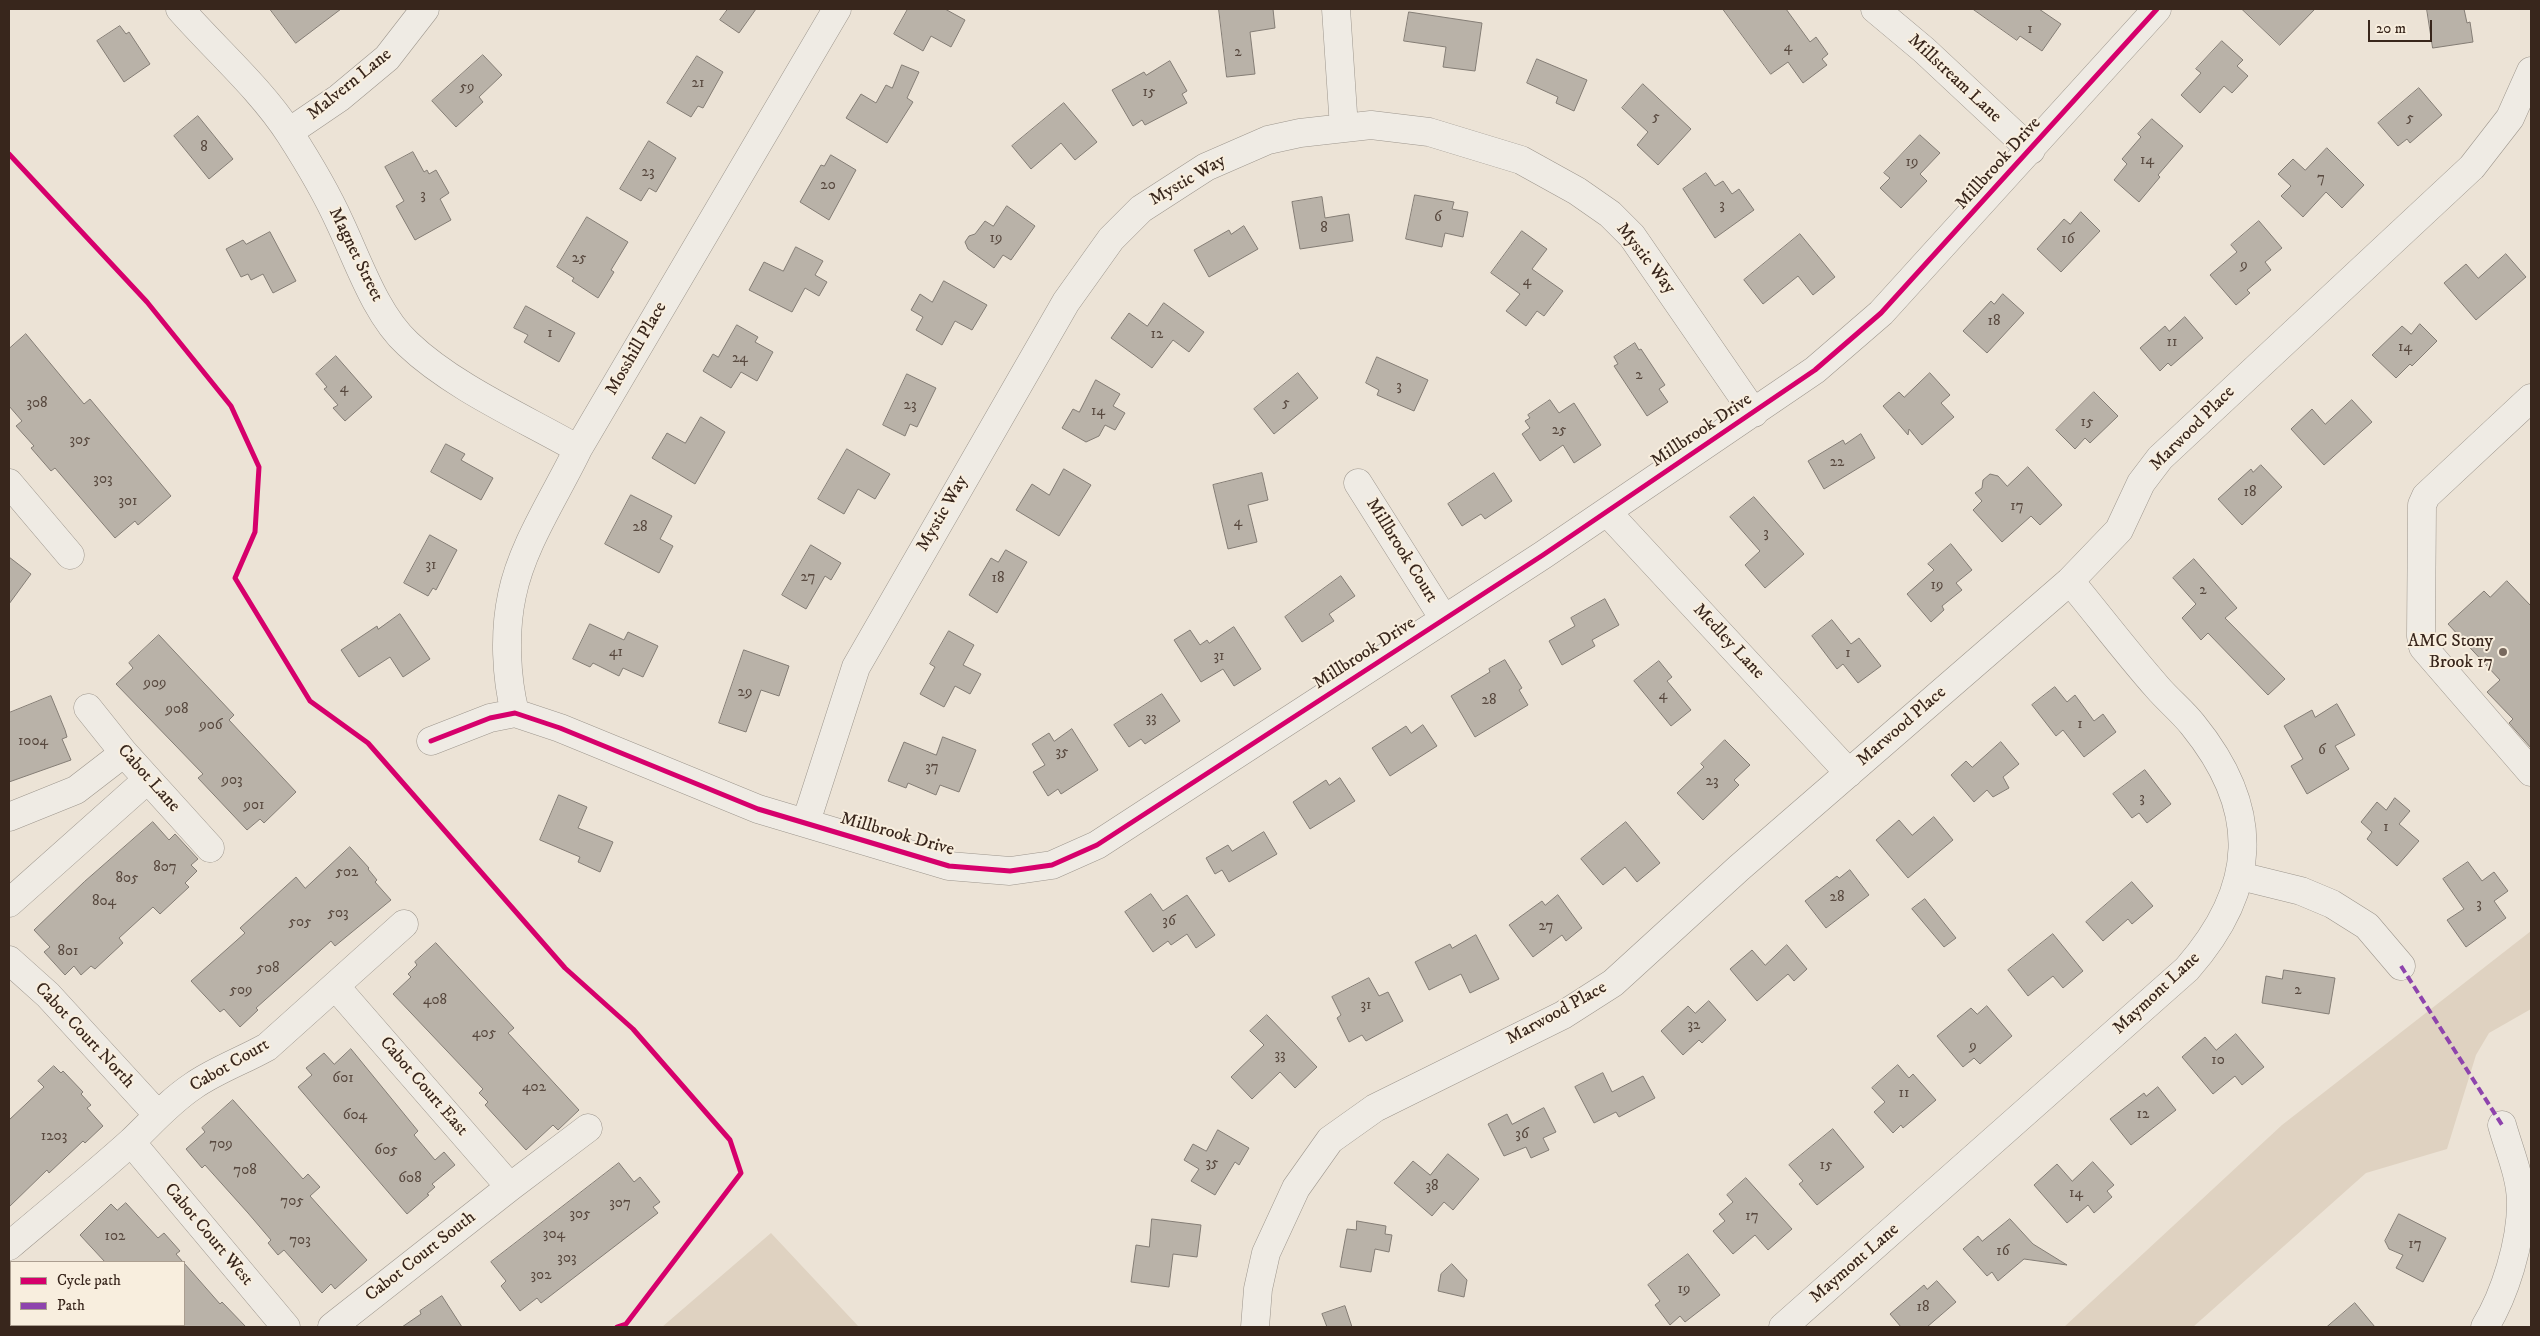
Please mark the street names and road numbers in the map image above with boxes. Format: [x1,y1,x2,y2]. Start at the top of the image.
street label: Millstream Lane [1903,30,2005,128]
street label: Malvern Lane [304,44,396,126]
street label: Millbrook Drive [1952,113,2046,215]
street label: Mystic Way [1146,151,1230,211]
street label: Magnet Street [323,204,387,306]
street label: Mystic Way [1611,219,1679,299]
street label: Mosshill Place [602,298,672,400]
street label: Marwood Place [2146,382,2240,476]
street label: Millbrook Drive [1647,389,1757,473]
street label: Mystic Way [913,472,973,556]
street label: Millbrook Court [1360,495,1442,607]
street label: Medley Lane [1688,600,1768,684]
street label: Millbrook Drive [1310,613,1420,695]
street label: Marwood Place [1853,682,1951,772]
street label: Cabot Lane [112,741,184,817]
street label: Millbrook Drive [838,808,956,862]
street label: Maymont Lane [2109,948,2205,1040]
street label: Cabot Court North [29,978,139,1094]
street label: Marwood Place [1503,978,1611,1050]
street label: Cabot Court East [374,1033,472,1141]
street label: Cabot Court [186,1035,274,1097]
street label: Cabot Court West [159,1179,257,1291]
street label: Cabot Court South [361,1207,481,1307]
street label: Maymont Lane [1806,1219,1904,1309]

